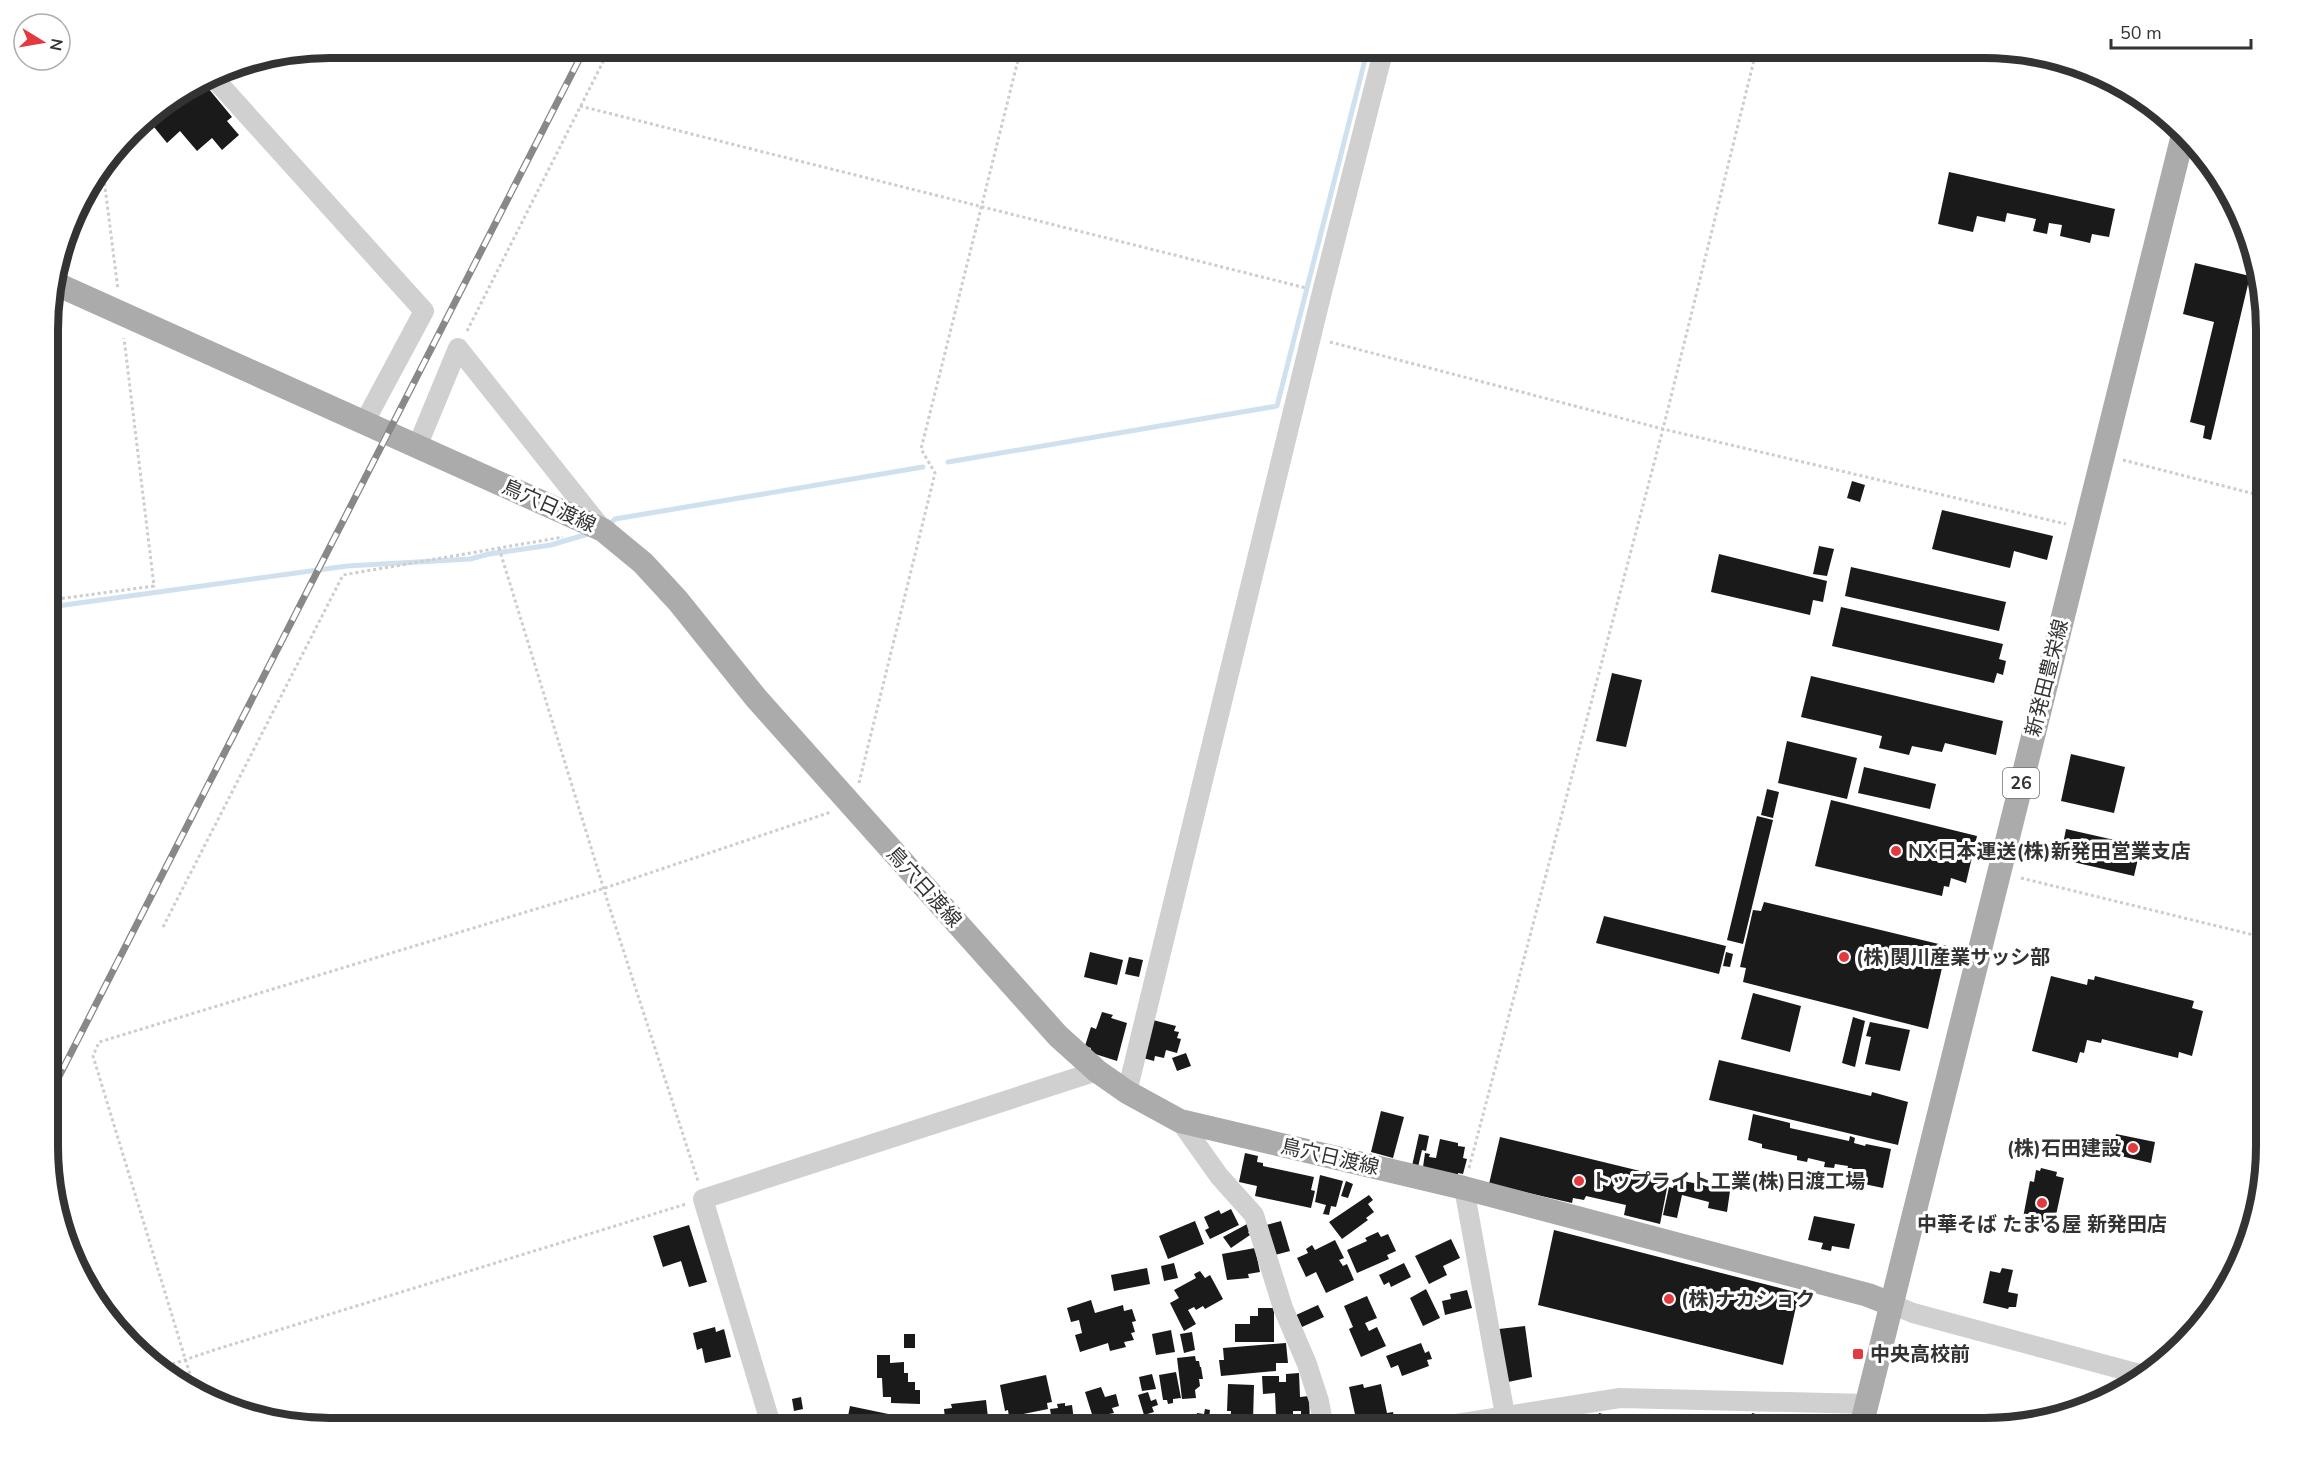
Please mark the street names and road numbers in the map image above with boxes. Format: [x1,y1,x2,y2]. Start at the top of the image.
street label: 鳥穴日渡線 [498,473,600,539]
street label: 新発田豊栄線 [2019,617,2075,739]
road number: 26 [2003,768,2039,798]
street label: 鳥穴日渡線 [881,841,967,933]
street label: 鳥穴日渡線 [1278,1133,1382,1181]

